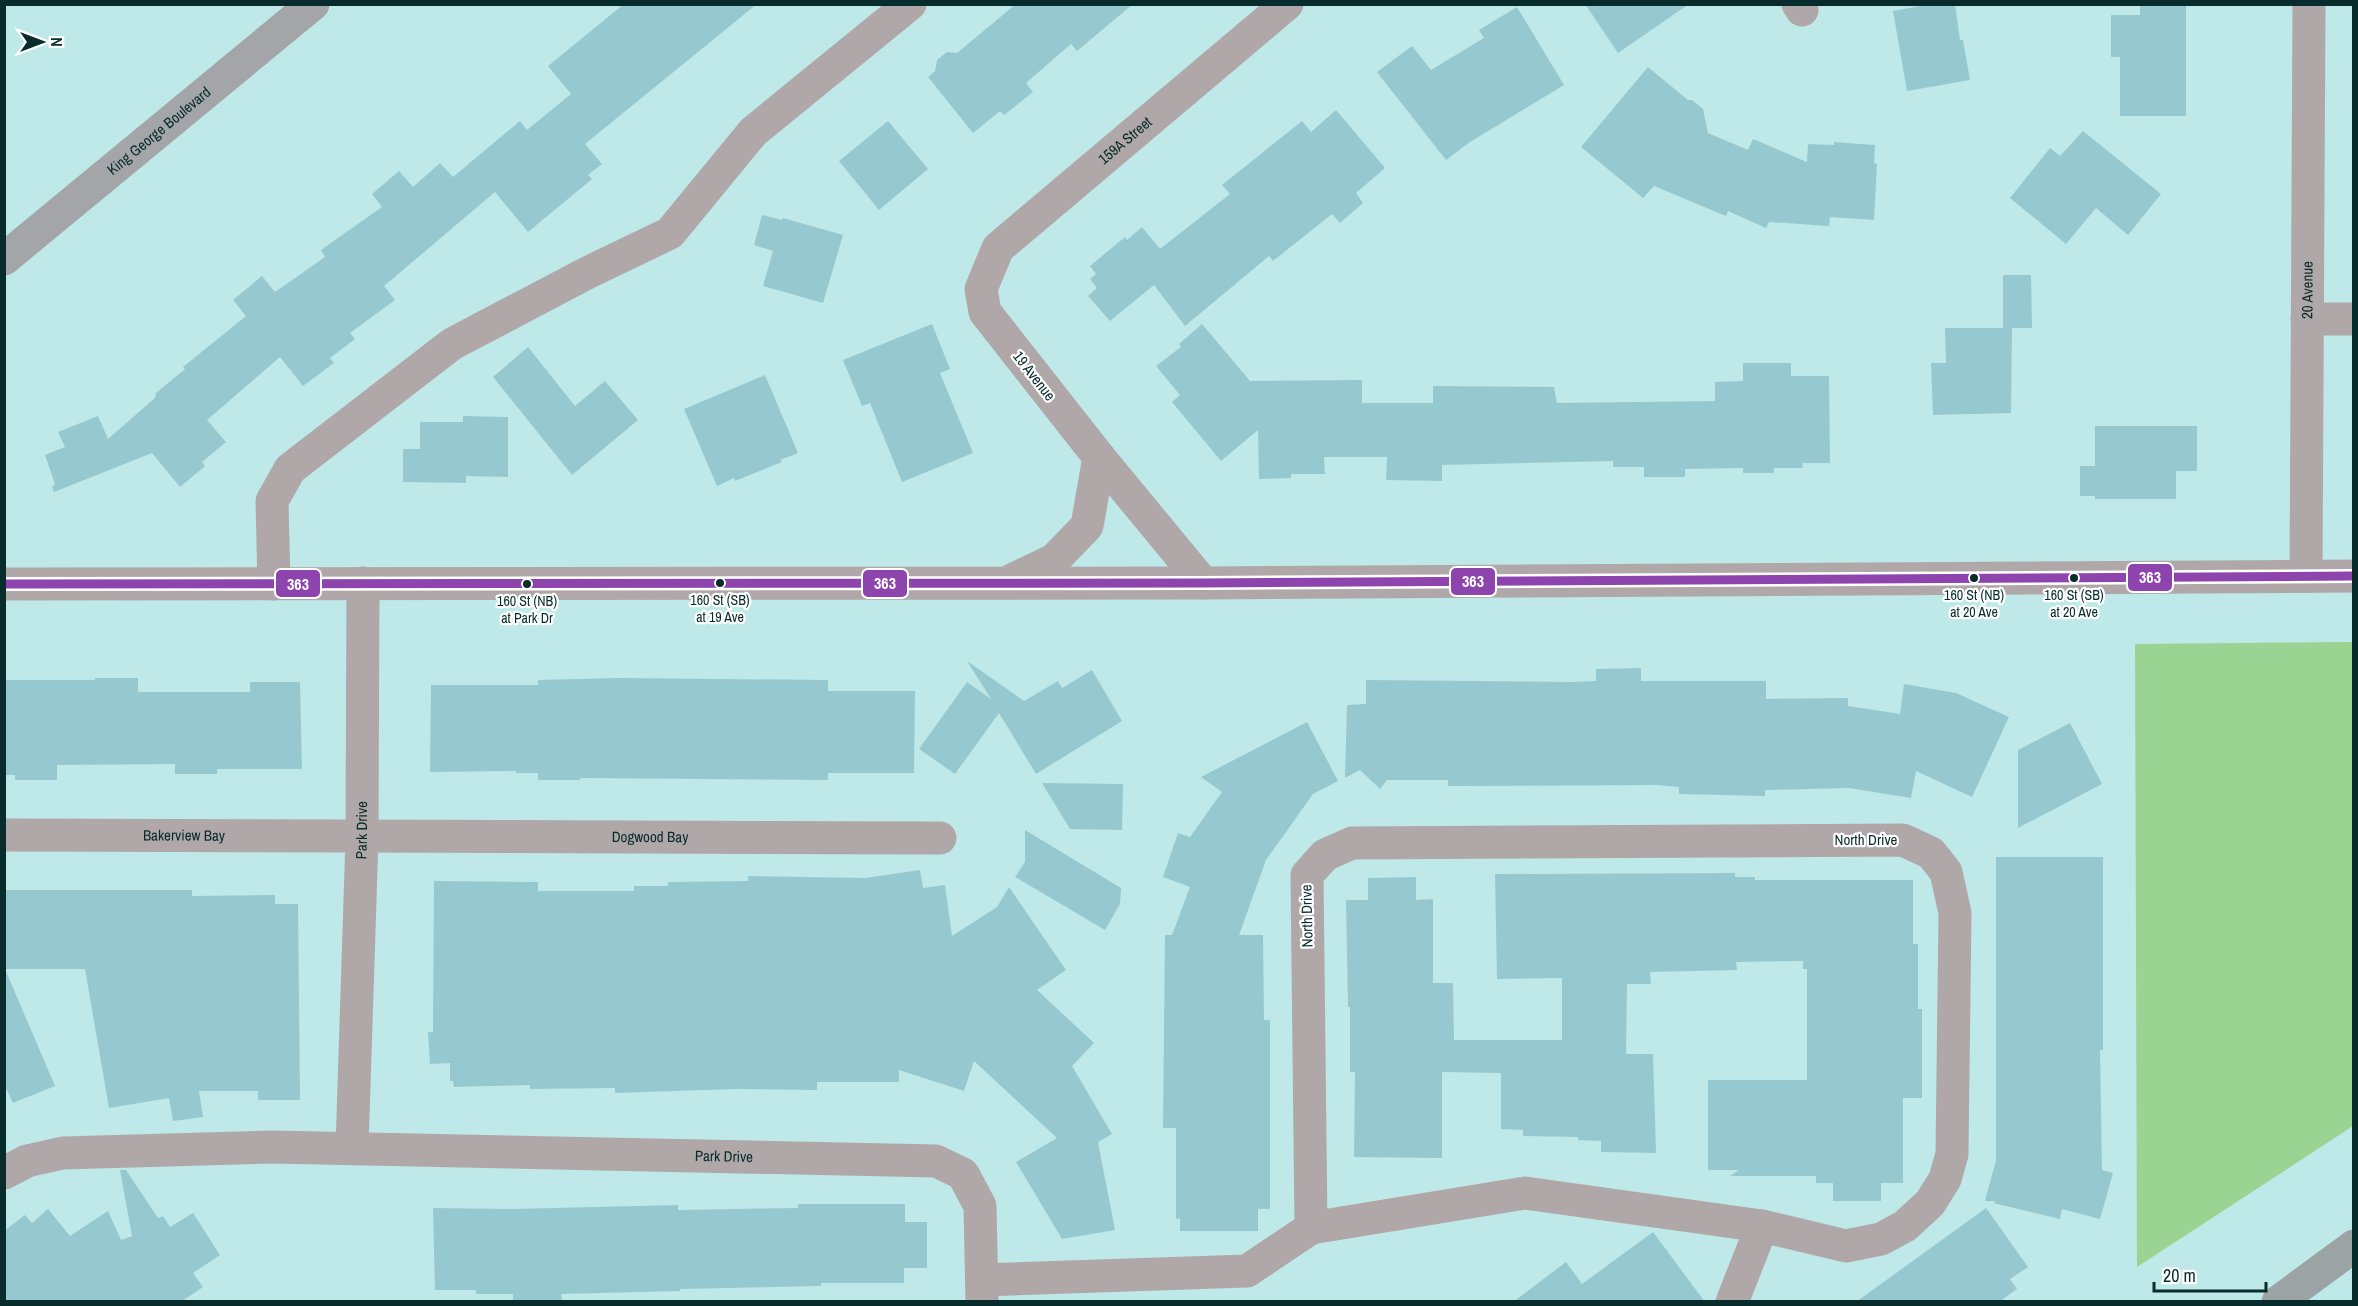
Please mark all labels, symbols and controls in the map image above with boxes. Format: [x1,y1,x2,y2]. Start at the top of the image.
north arrow [12,12,72,72]
text: N [46,37,68,47]
street label: King George Boulevard [102,82,215,180]
street label: 159A Street [1094,111,1157,169]
street label: 20 Avenue [2296,261,2318,319]
street label: 19 Avenue [1008,346,1061,405]
line badge: 363 [2127,563,2173,592]
text: 363 [2139,566,2161,588]
line badge: 363 [1450,567,1496,596]
line badge: 363 [275,569,321,598]
line badge: 363 [862,569,908,598]
text: 363 [1462,570,1484,592]
text: 363 [874,572,896,594]
marker: 160 St (NB) at 20 Ave [1968,572,1980,584]
marker: 160 St (SB) at 20 Ave [2068,572,2080,584]
text: 363 [287,573,309,595]
marker: 160 St (SB) at 19 Ave [714,577,726,589]
marker: 160 St (NB) at Park Dr [521,578,533,590]
place label: 160 St (NB) at 20 Ave [1944,586,2004,621]
place label: 160 St (SB) at 20 Ave [2044,586,2104,621]
place label: 160 St (SB) at 19 Ave [690,591,750,626]
place label: 160 St (NB) at Park Dr [497,592,557,627]
street label: Park Drive [350,801,372,860]
street label: Bakerview Bay [143,824,226,846]
street label: Dogwood Bay [612,826,689,847]
street label: North Drive [1835,829,1898,850]
street label: North Drive [1295,884,1318,948]
street label: Park Drive [695,1145,753,1167]
scale bar [2154,1255,2266,1293]
text: 20 m [2163,1263,2196,1288]

